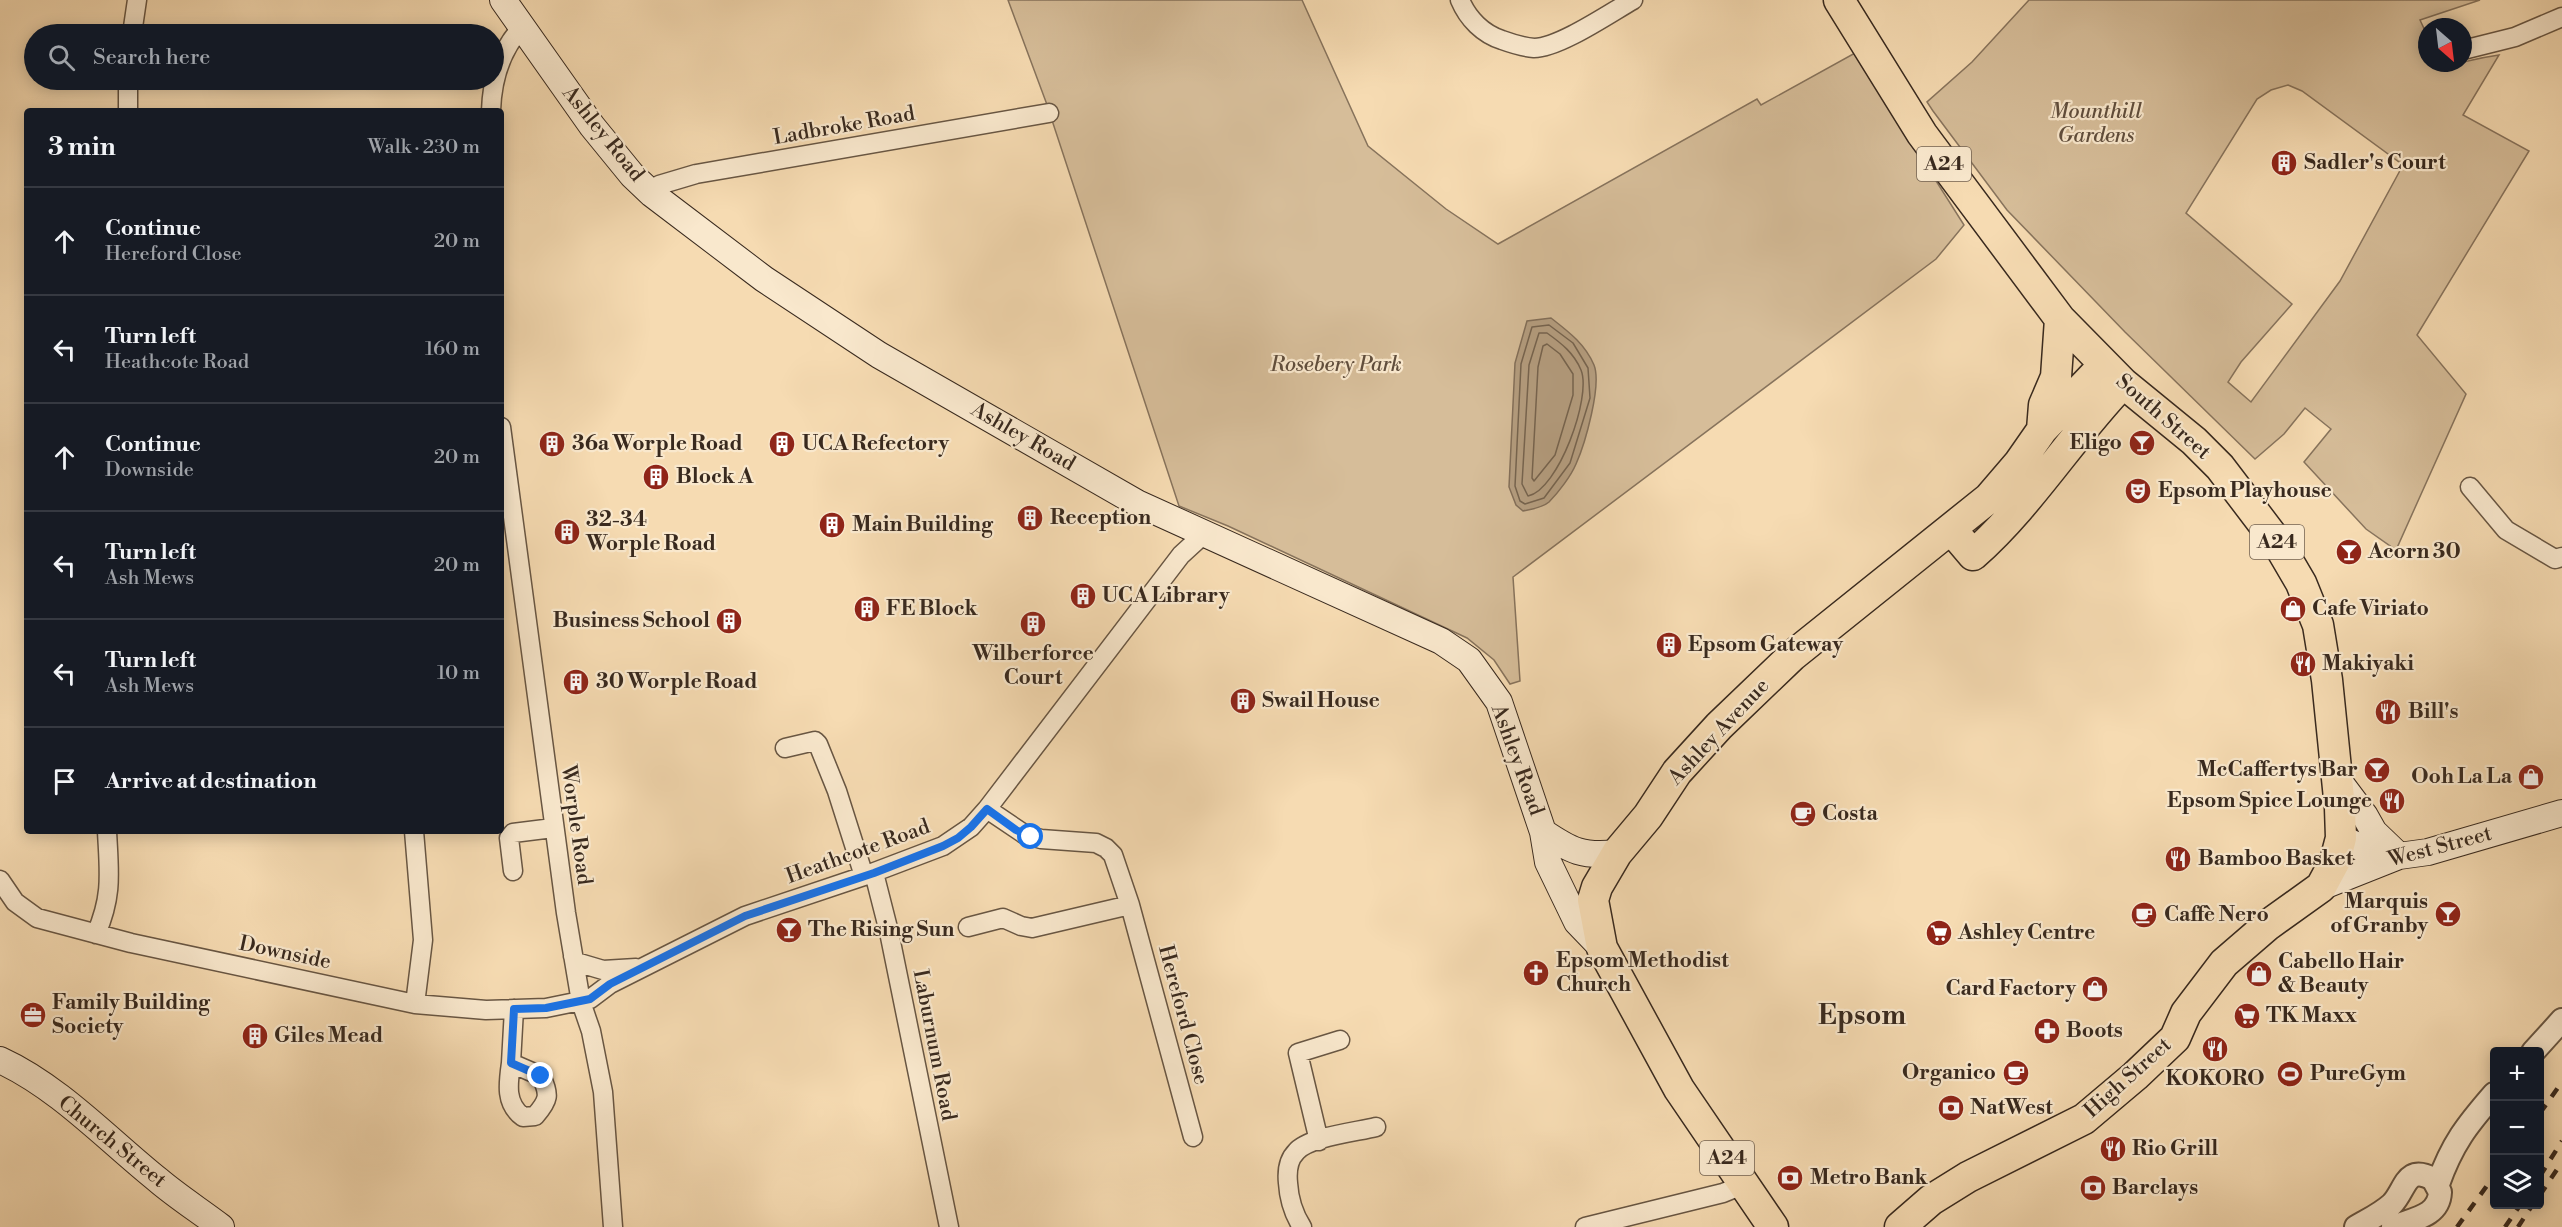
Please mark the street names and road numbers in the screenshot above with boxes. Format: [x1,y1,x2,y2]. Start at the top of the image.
street label: Ashley Road [556,80,650,187]
street label: Ladbroke Road [771,101,917,151]
road number: A24 [1917,147,1971,181]
street label: South Street [2110,369,2216,466]
street label: Ashley Road [965,396,1080,477]
road number: A24 [2250,525,2304,559]
street label: Ashley Avenue [1662,673,1775,792]
street label: Ashley Road [1485,700,1549,819]
street label: Worple Road [555,762,597,887]
street label: Heathcote Road [782,814,934,890]
street label: West Street [2384,821,2495,874]
street label: Downside [237,931,333,975]
street label: Hereford Close [1152,942,1214,1088]
street label: Laburnum Road [907,967,961,1123]
street label: High Street [2079,1032,2177,1124]
street label: Church Street [53,1090,172,1194]
road number: A24 [1700,1141,1754,1175]

